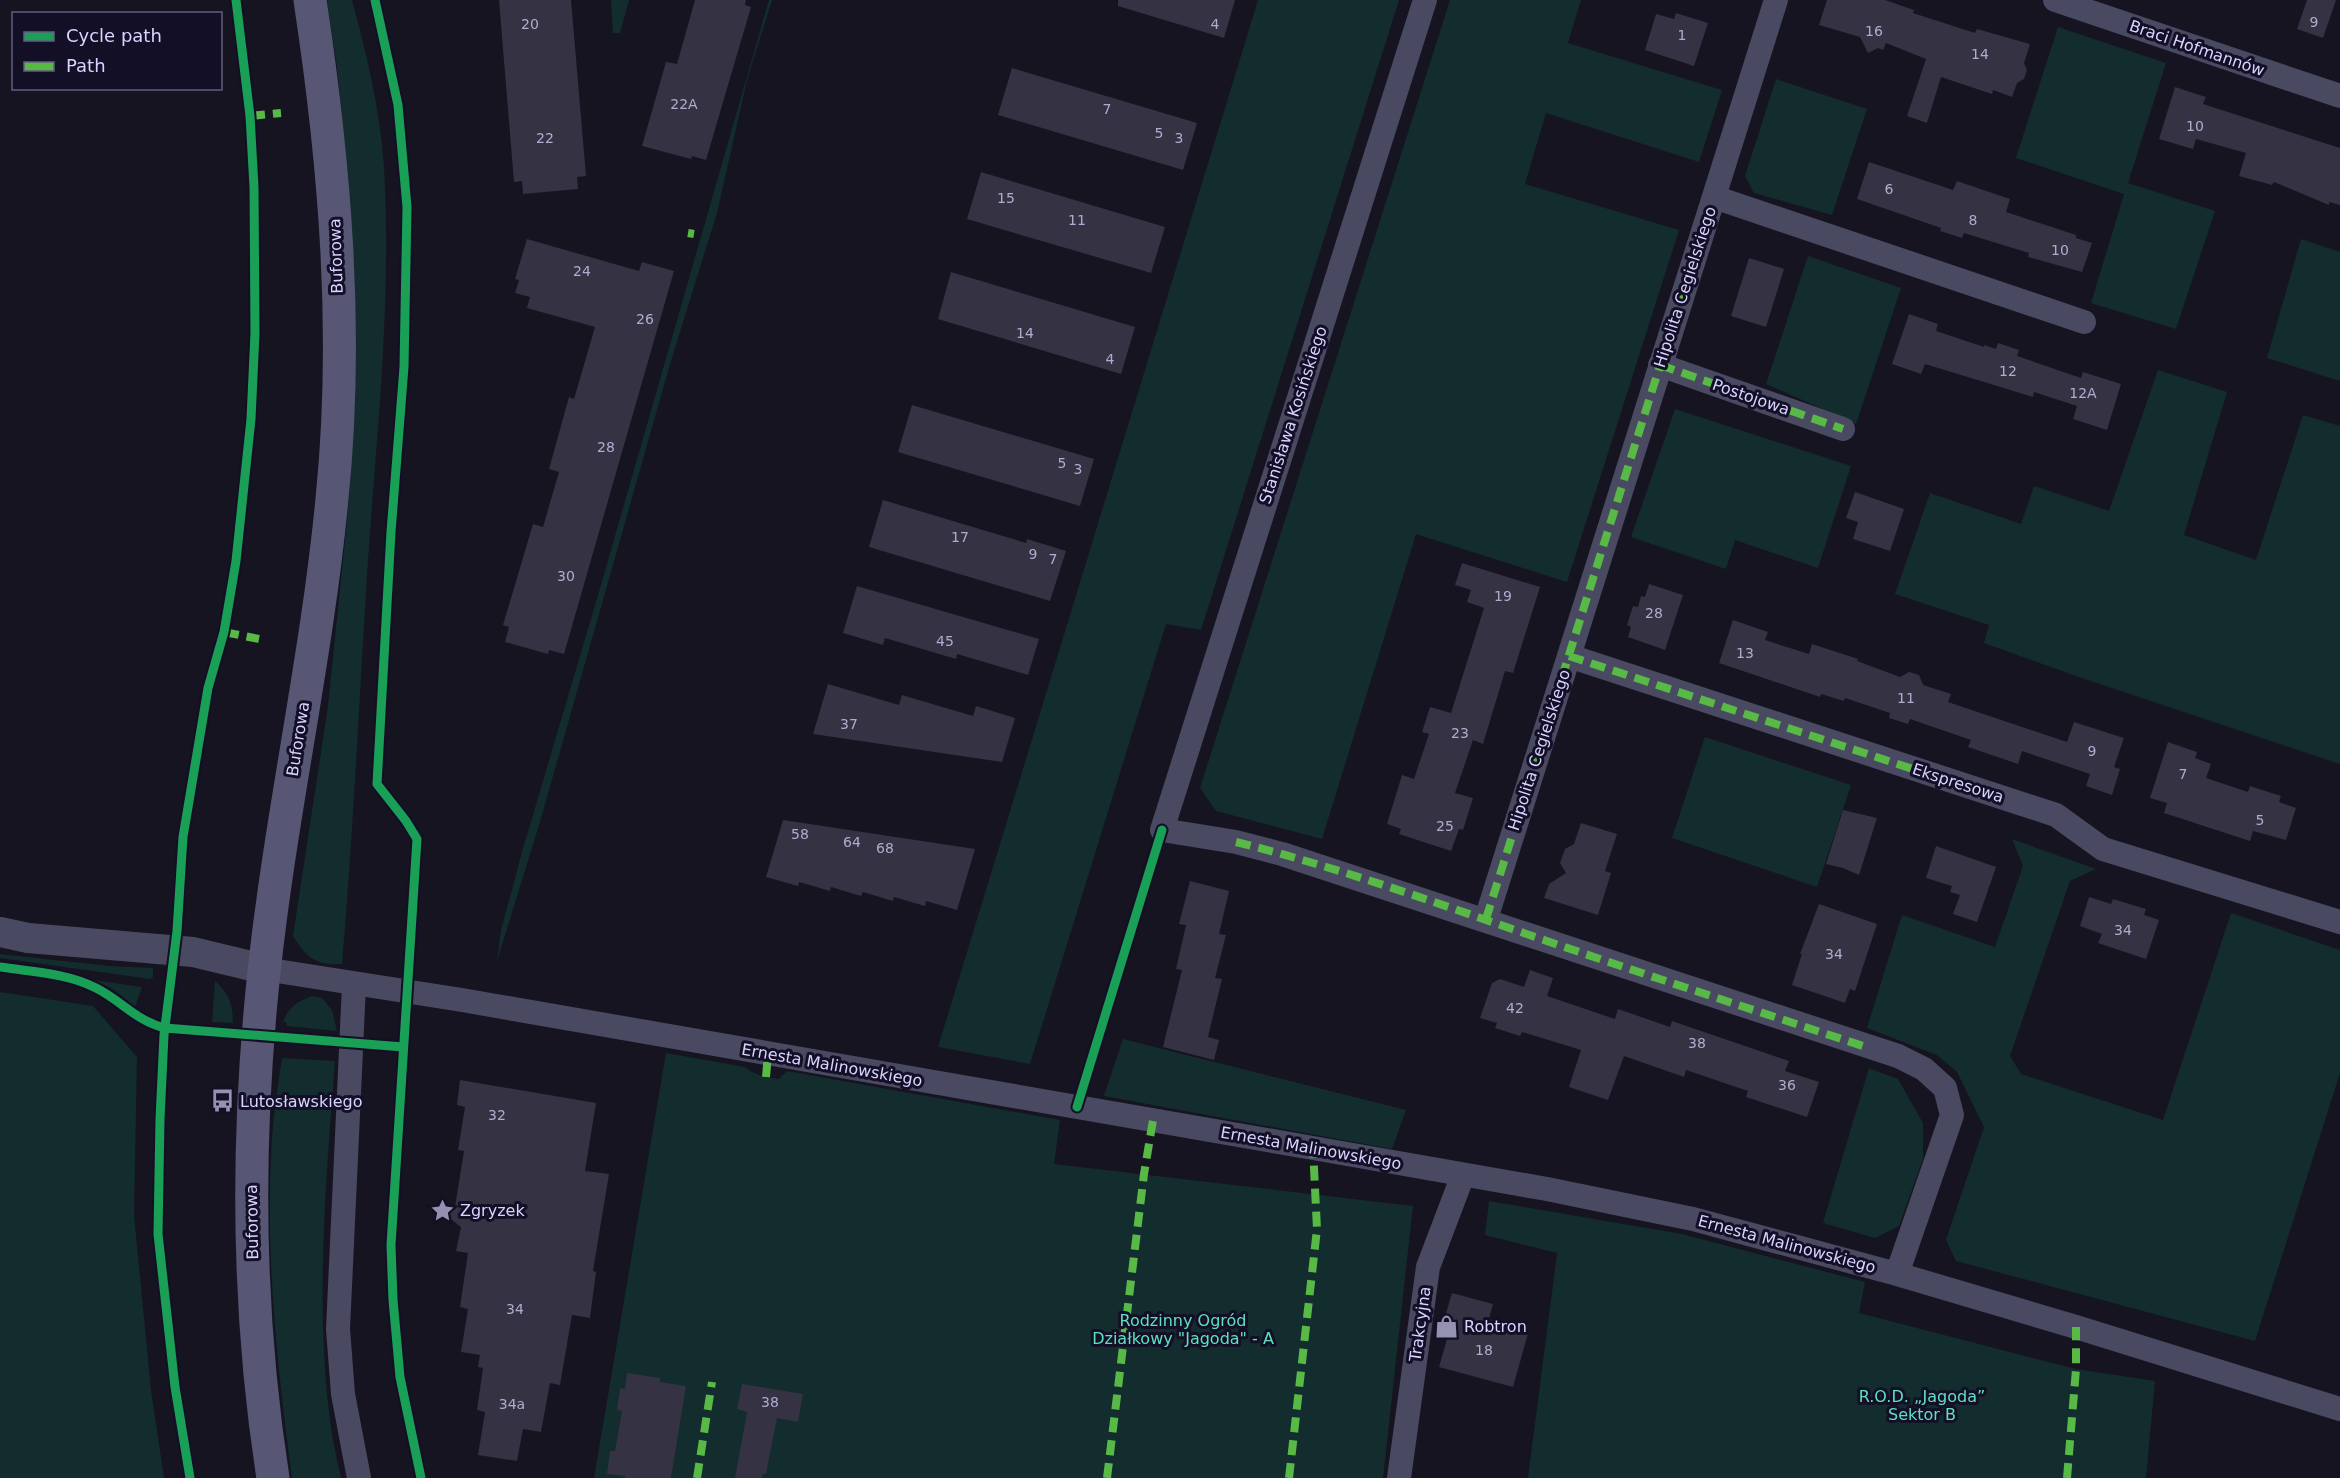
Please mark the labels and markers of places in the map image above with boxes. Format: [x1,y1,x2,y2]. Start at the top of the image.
bus stop icon: Lutosławskiego [209,1088,235,1114]
place label: Lutosławskiego [240,1092,362,1111]
place icon: Zgryzek [429,1197,455,1223]
place label: Zgryzek [460,1201,525,1220]
shop icon: Robtron [1433,1313,1459,1339]
place label: Robtron [1464,1317,1527,1336]

